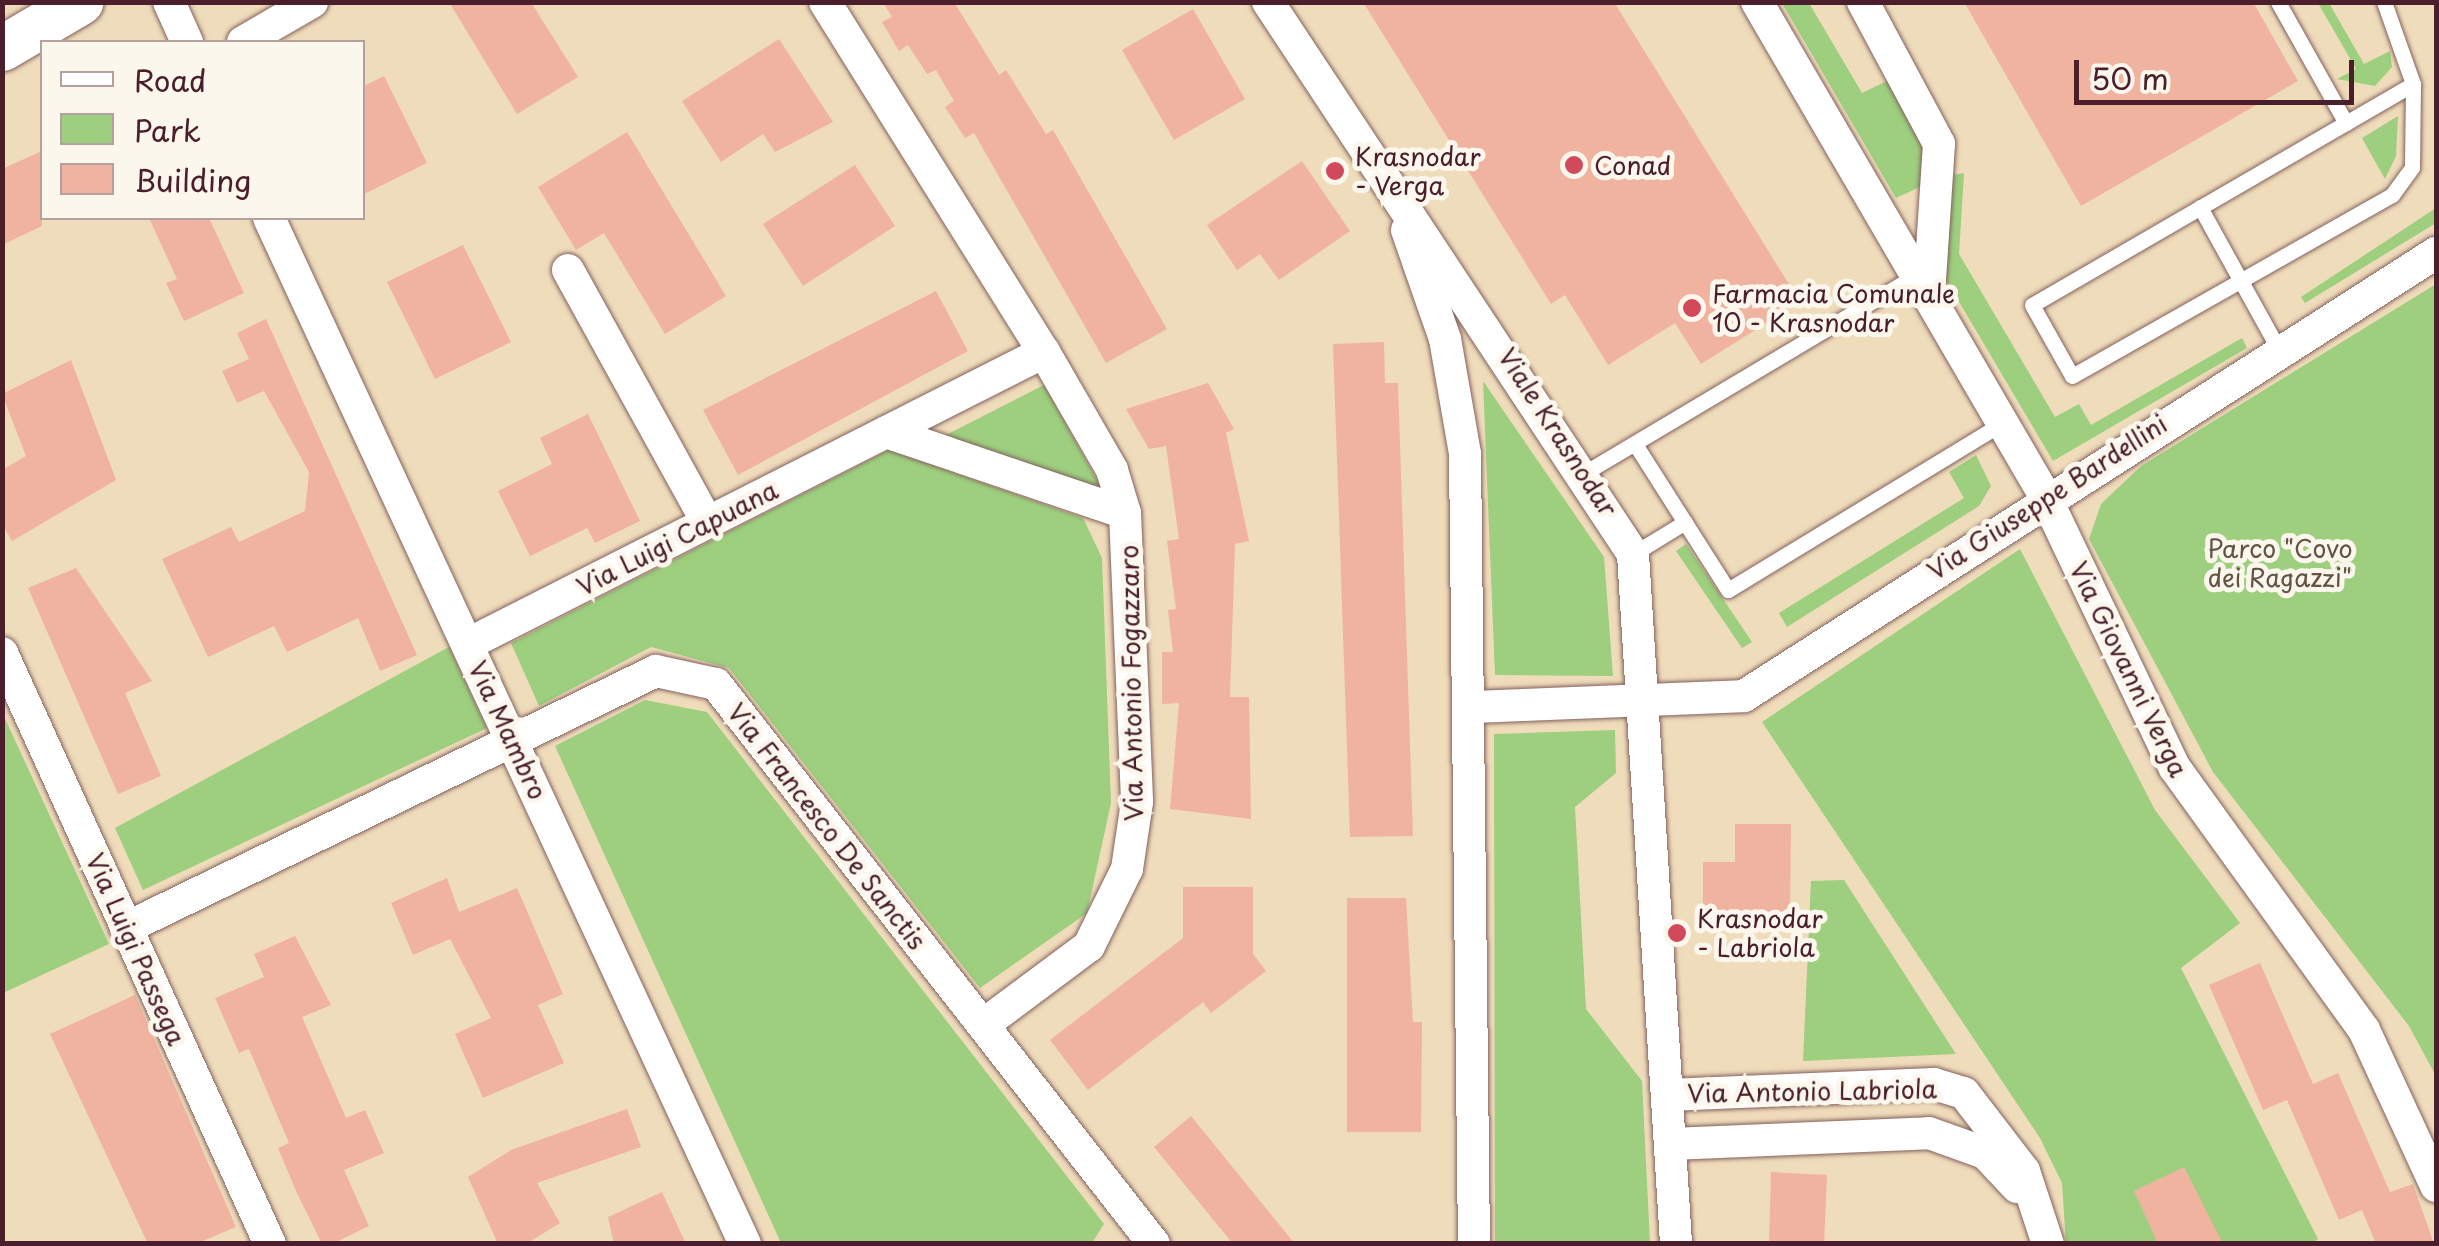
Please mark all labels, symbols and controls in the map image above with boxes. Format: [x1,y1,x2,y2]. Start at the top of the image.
legend [40,40,365,220]
scale bar [2079,40,2359,102]
text: 50 m [2091,55,2169,100]
text: Road [134,57,207,102]
text: Park [134,107,201,152]
place label: Krasnodar - Verga [1355,142,1481,201]
place label: Conad [1594,150,1671,180]
marker: Conad [1563,154,1585,176]
text: Building [134,157,251,202]
marker: Krasnodar - Verga [1324,160,1346,182]
place label: Farmacia Comunale 10 - Krasnodar [1712,279,1956,338]
marker: Farmacia Comunale 10 - Krasnodar [1681,297,1703,319]
street label: Viale Krasnodar [1492,342,1624,522]
street label: Via Giuseppe Bardellini [1922,409,2172,585]
street label: Via Luigi Capuana [572,474,782,602]
park label: Parco "Covo dei Ragazzi" [2207,534,2353,593]
street label: Via Antonio Fogazzaro [1114,546,1148,820]
street label: Via Giovanni Verga [2064,557,2194,781]
street label: Via Mambro [463,656,553,804]
street label: Via Francesco De Sanctis [722,698,932,954]
street label: Via Luigi Passega [80,848,192,1050]
place label: Krasnodar - Labriola [1697,904,1823,963]
marker: Krasnodar - Labriola [1666,922,1688,944]
street label: Via Antonio Labriola [1687,1074,1937,1108]

